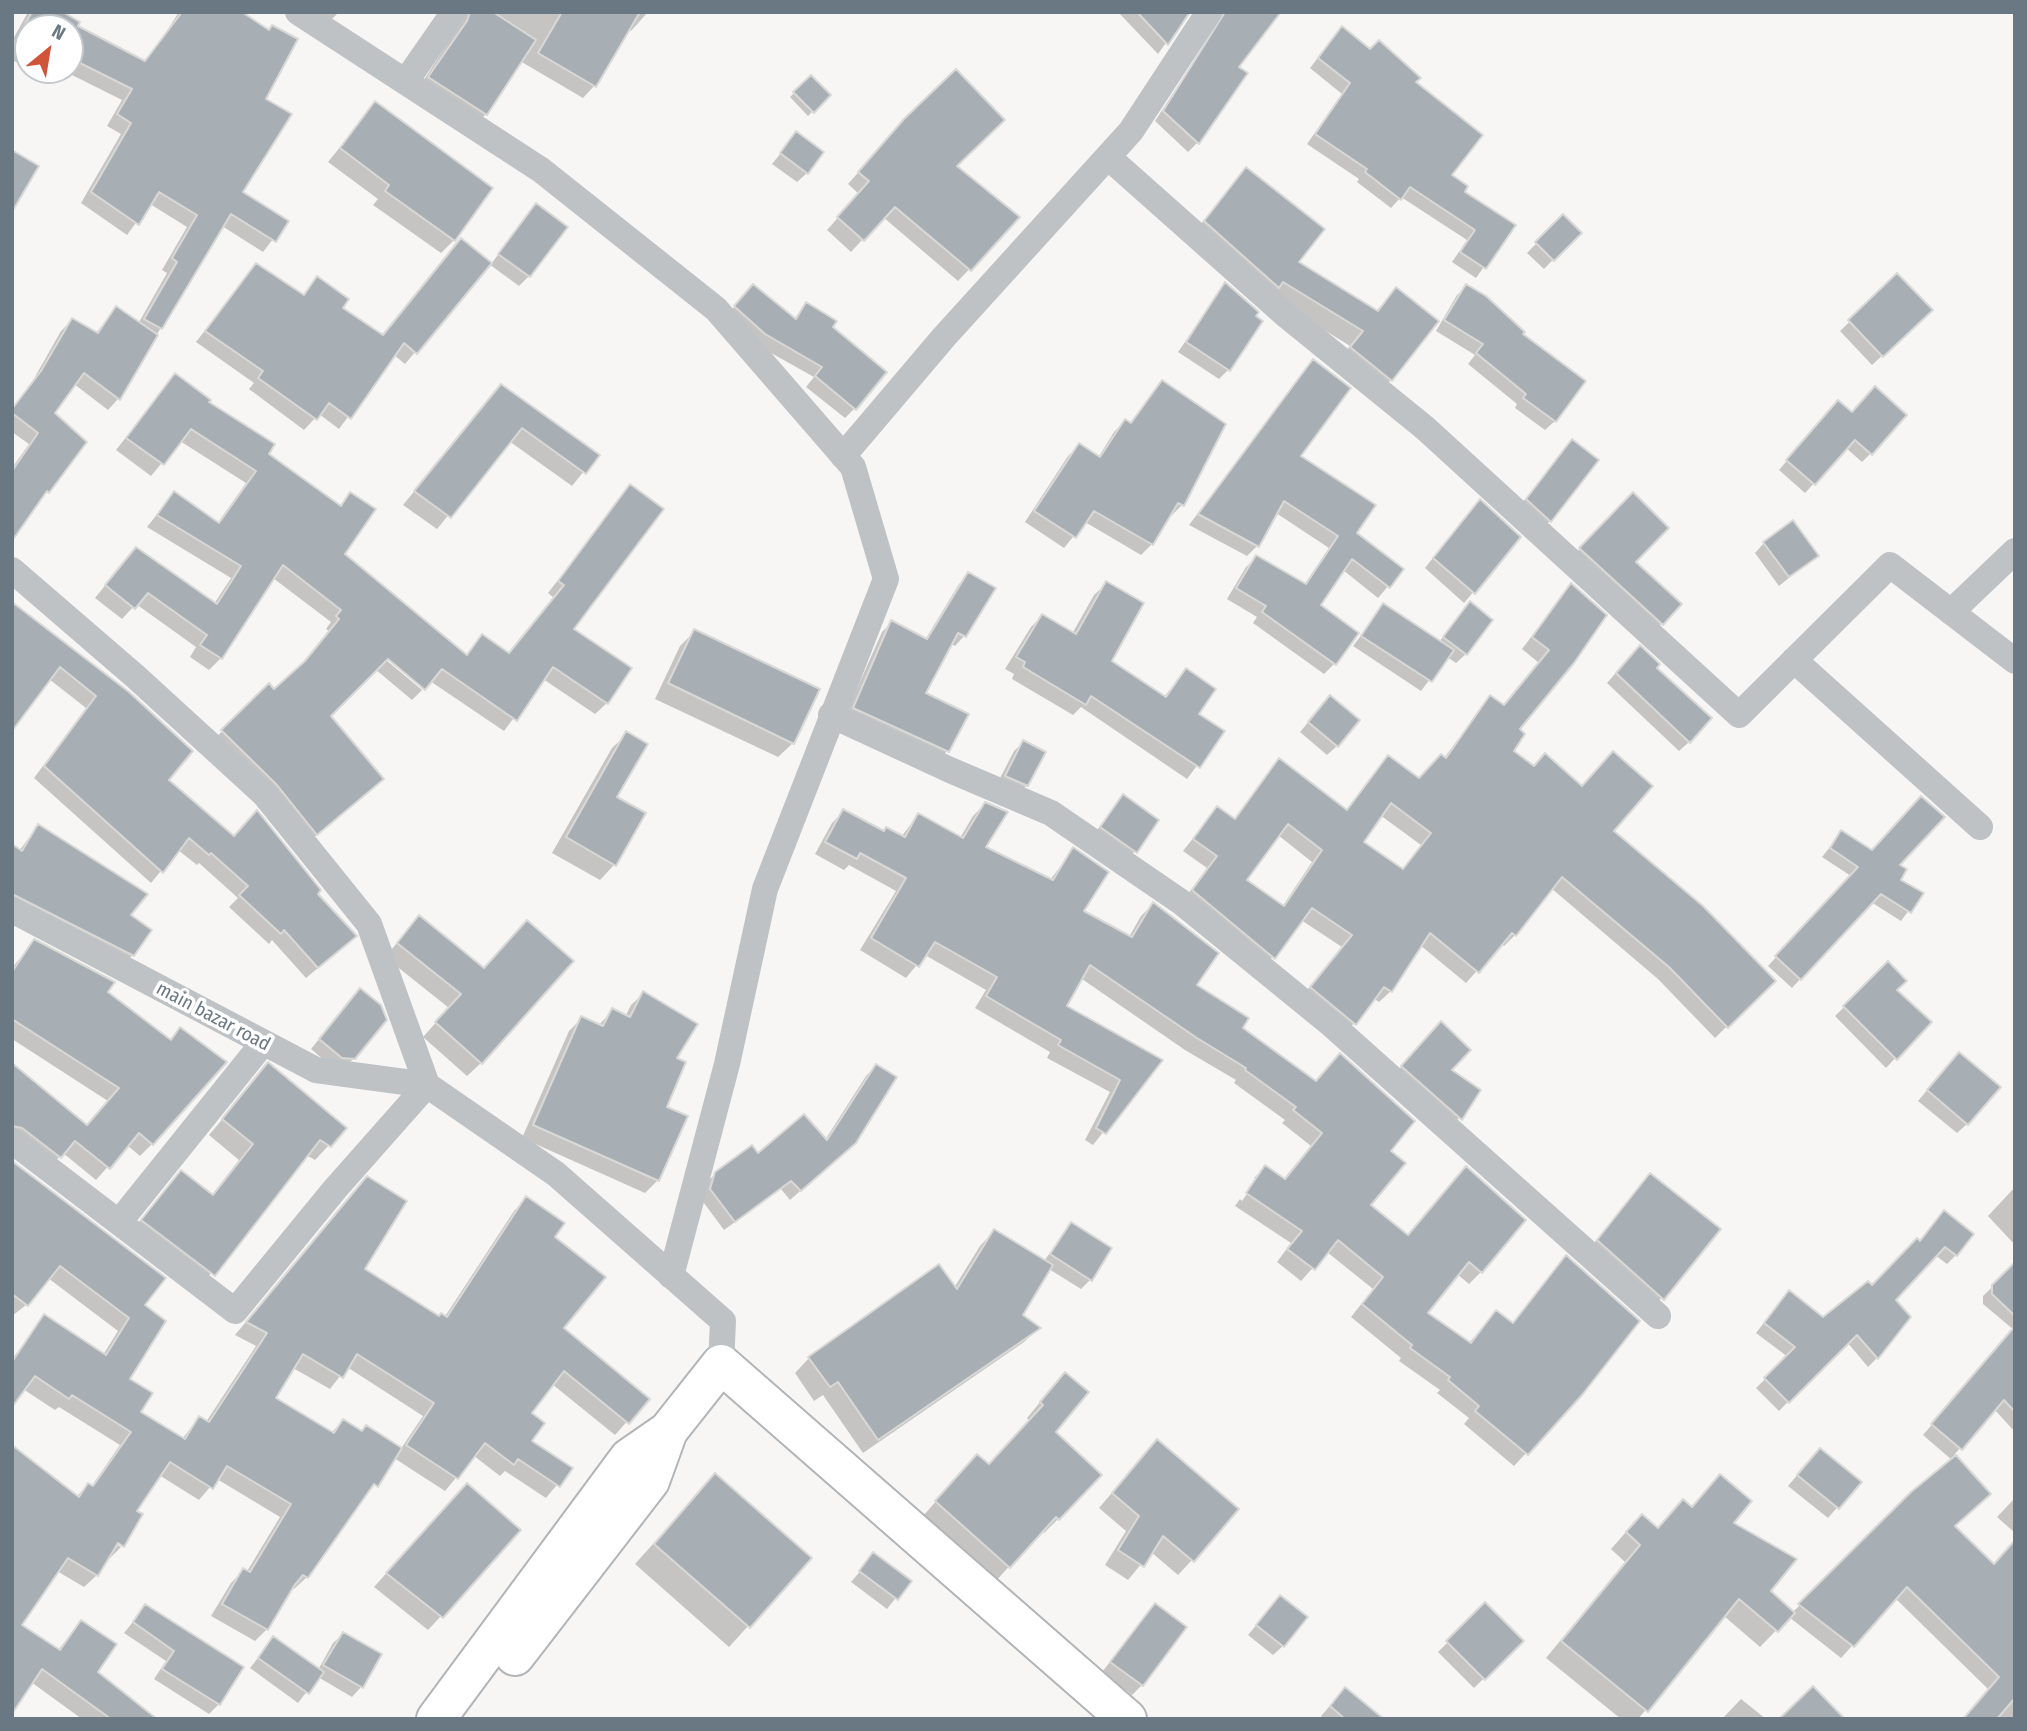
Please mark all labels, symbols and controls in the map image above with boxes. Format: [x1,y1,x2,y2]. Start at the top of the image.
north arrow [14,14,84,84]
text: N [48,19,69,45]
street label: main bazar road [152,977,274,1057]

